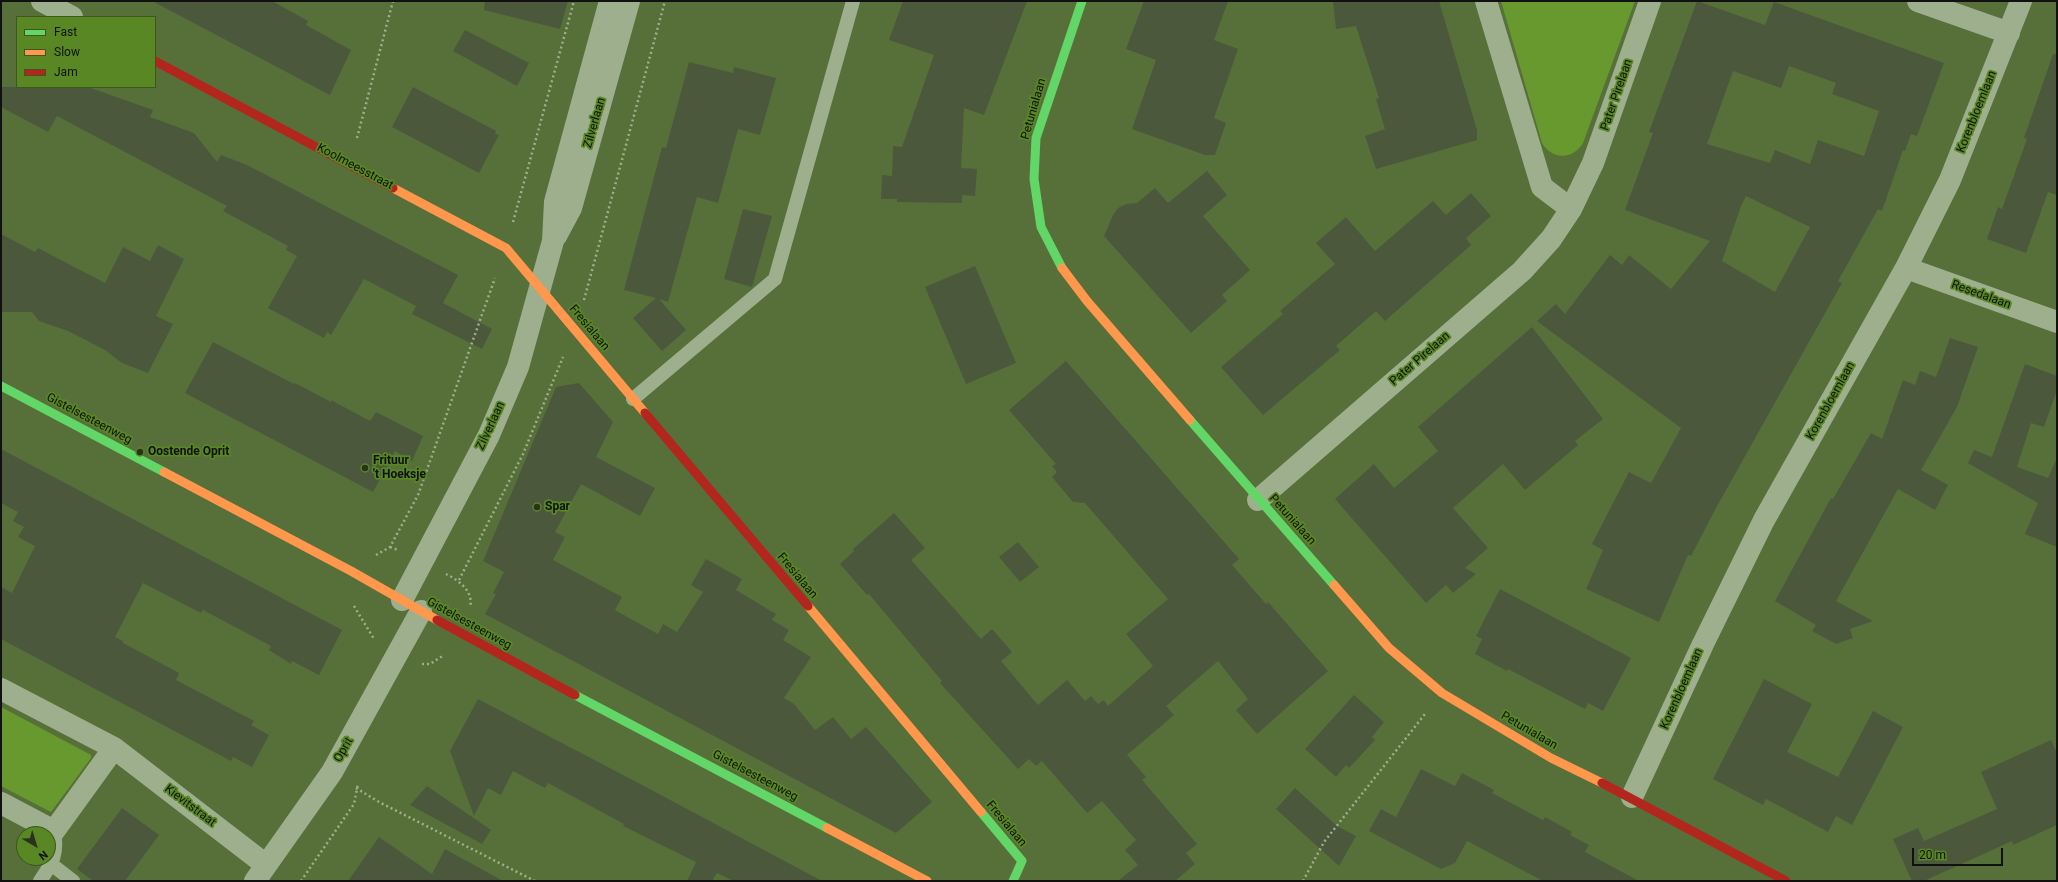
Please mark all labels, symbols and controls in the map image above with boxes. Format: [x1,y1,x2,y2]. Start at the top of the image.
legend [16,16,156,88]
text: Fast [54,25,77,39]
text: Slow [54,45,80,59]
street label: Pater Pirelaan [1598,57,1636,133]
text: Jam [54,65,78,79]
street label: Korenbloemlaan [1954,69,2000,155]
street label: Petunialaan [1018,77,1050,141]
street label: Zilverlaan [581,96,609,150]
street label: Koolmeesstraat [314,141,396,193]
street label: Resedalaan [1949,278,2013,312]
street label: Fresialaan [566,302,612,354]
street label: Pater Pirelaan [1387,329,1453,389]
street label: Korenbloemlaan [1804,359,1858,443]
street label: Gistelsesteenweg [44,390,134,448]
street label: Zilverlaan [474,399,508,453]
place label: Oostende Oprit [148,445,229,459]
marker: Oostende Oprit [135,447,145,457]
place label: Frituur 't Hoeksje [373,454,426,482]
marker: Frituur 't Hoeksje [360,463,370,473]
street label: Petunialaan [1266,492,1318,548]
place label: Spar [545,500,570,514]
marker: Spar [532,502,542,512]
street label: Fresialaan [774,550,820,602]
street label: Gistelsesteenweg [424,595,514,653]
street label: Korenbloemlaan [1658,646,1706,732]
street label: Petunialaan [1498,709,1560,753]
street label: Oprit [331,735,357,765]
street label: Gistelsesteenweg [710,747,800,805]
street label: Kievitstraat [162,782,218,830]
street label: Fresialaan [983,798,1029,850]
north arrow [16,826,56,866]
scale bar [1914,840,2005,866]
text: N [36,848,50,863]
text: 20 m [1919,848,1946,862]

